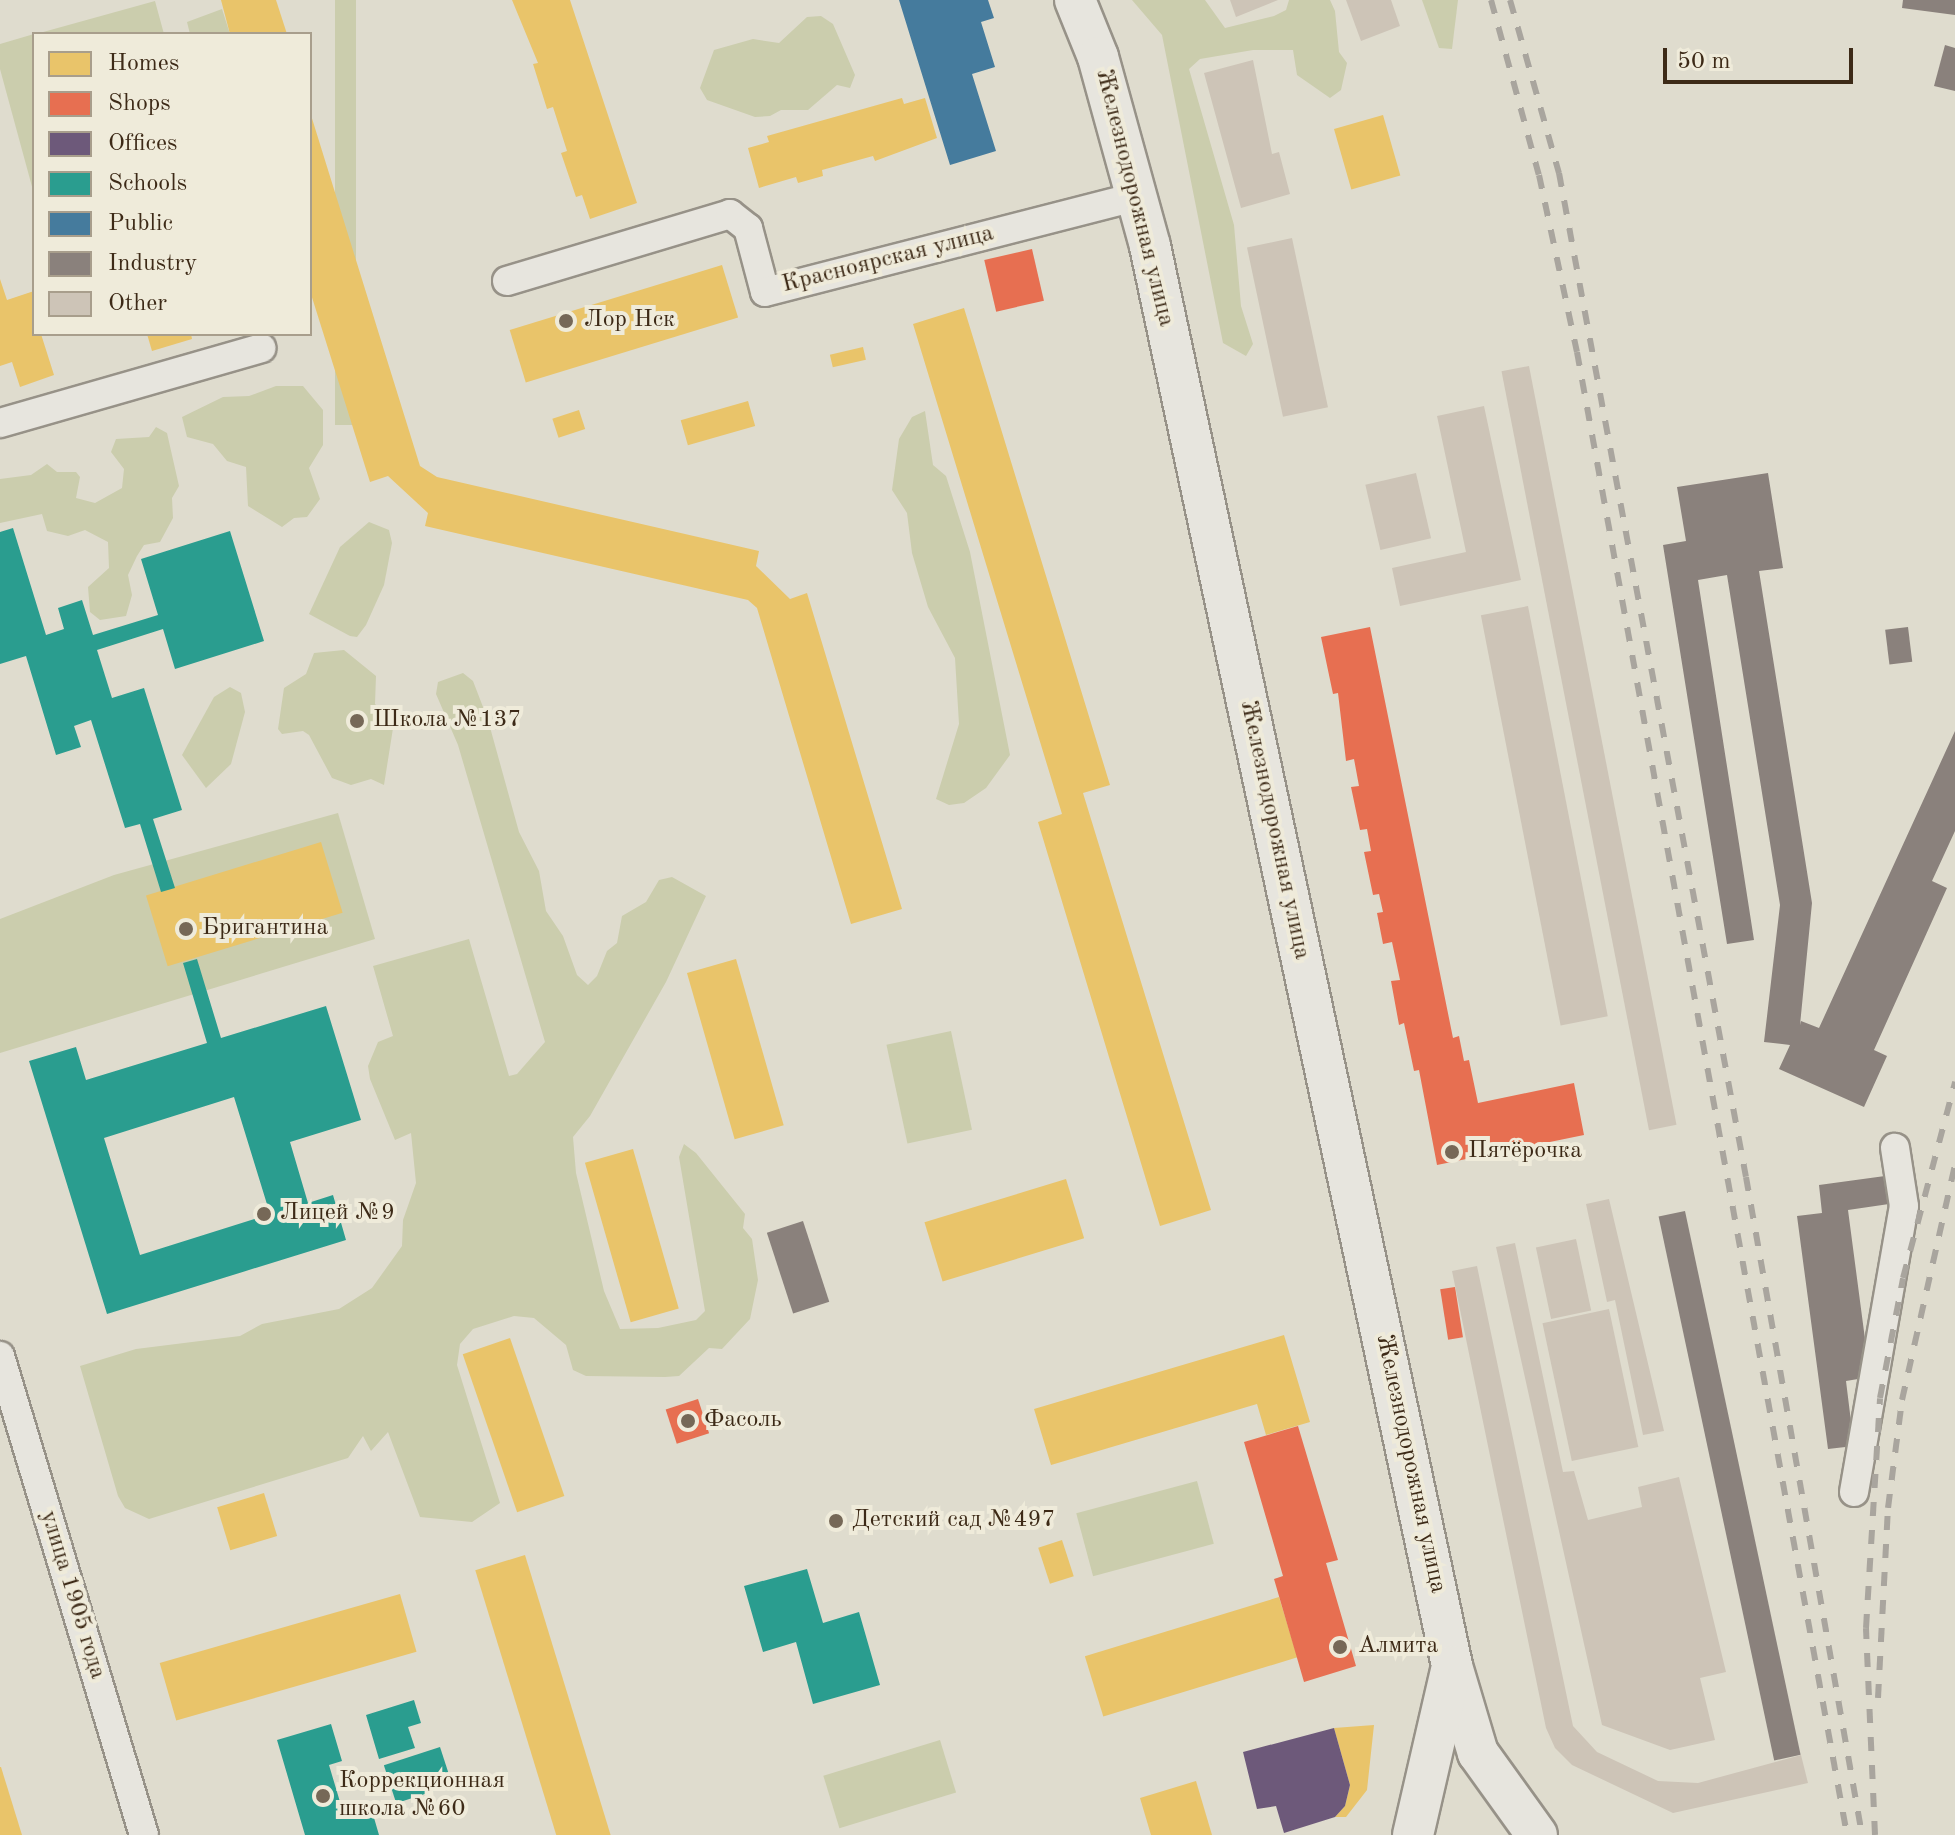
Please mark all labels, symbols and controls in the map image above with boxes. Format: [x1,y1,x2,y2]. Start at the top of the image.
legend [32,32,312,336]
scale bar [1667,32,1857,82]
text: 50 m [1677,50,1731,74]
text: Homes [108,52,179,76]
street label: Железнодорожная улица [1088,66,1180,330]
text: Shops [108,92,171,116]
text: Offices [108,132,177,156]
text: Schools [108,172,187,196]
text: Public [108,212,173,236]
street label: Красноярская улица [779,220,997,300]
text: Industry [108,252,197,276]
text: Other [108,292,167,316]
place label: Лор Нск [584,307,675,335]
marker: Лор Нск [555,310,577,332]
street label: Железнодорожная улица [1232,698,1316,962]
place label: Школа №137 [373,707,521,735]
marker: Школа №137 [348,712,366,730]
place label: Бригантина [202,915,328,943]
marker: Бригантина [177,920,195,938]
place label: Пятёрочка [1468,1138,1582,1166]
marker: Пятёрочка [1443,1143,1461,1161]
place label: Лицей №9 [280,1200,395,1228]
marker: Лицей №9 [255,1205,273,1223]
street label: Железнодорожная улица [1368,1332,1452,1596]
place label: Фасоль [704,1407,782,1435]
marker: Фасоль [679,1412,697,1430]
street label: улица 1905 года [33,1507,111,1683]
place label: Детский сад №497 [852,1507,1055,1535]
marker: Детский сад №497 [827,1512,845,1530]
place label: Алмита [1358,1633,1438,1661]
marker: Алмита [1329,1636,1351,1658]
place label: Коррекционная школа №60 [339,1768,505,1824]
marker: Коррекционная школа №60 [314,1787,332,1805]

